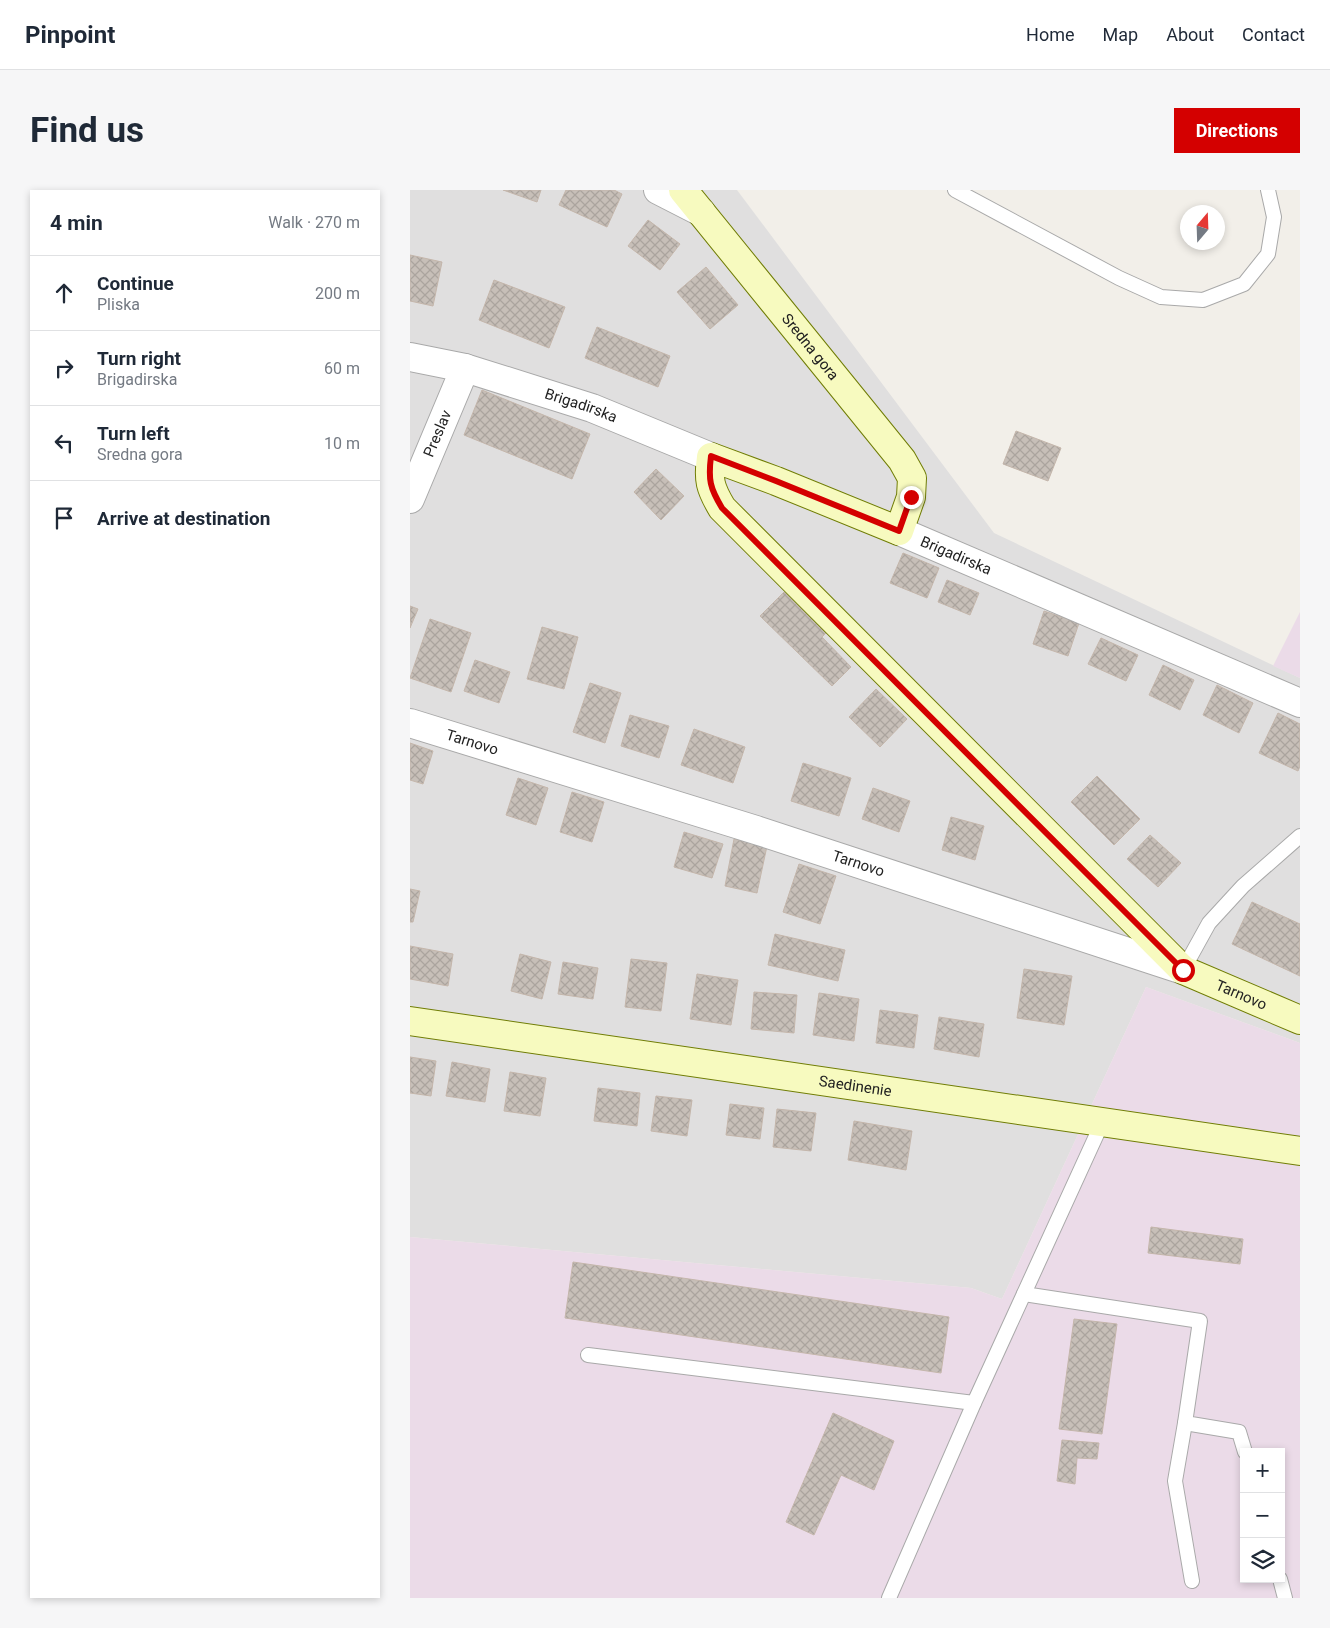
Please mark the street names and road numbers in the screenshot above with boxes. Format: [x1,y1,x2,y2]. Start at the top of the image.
street label: Sredna gora [778,310,843,384]
street label: Brigadirska [543,385,620,426]
street label: Preslav [420,407,455,460]
street label: Brigadirska [918,532,994,579]
street label: Tarnovo [444,726,500,759]
street label: Tarnovo [830,847,887,881]
street label: Tarnovo [1213,976,1270,1014]
street label: Saedinenie [818,1072,893,1100]

